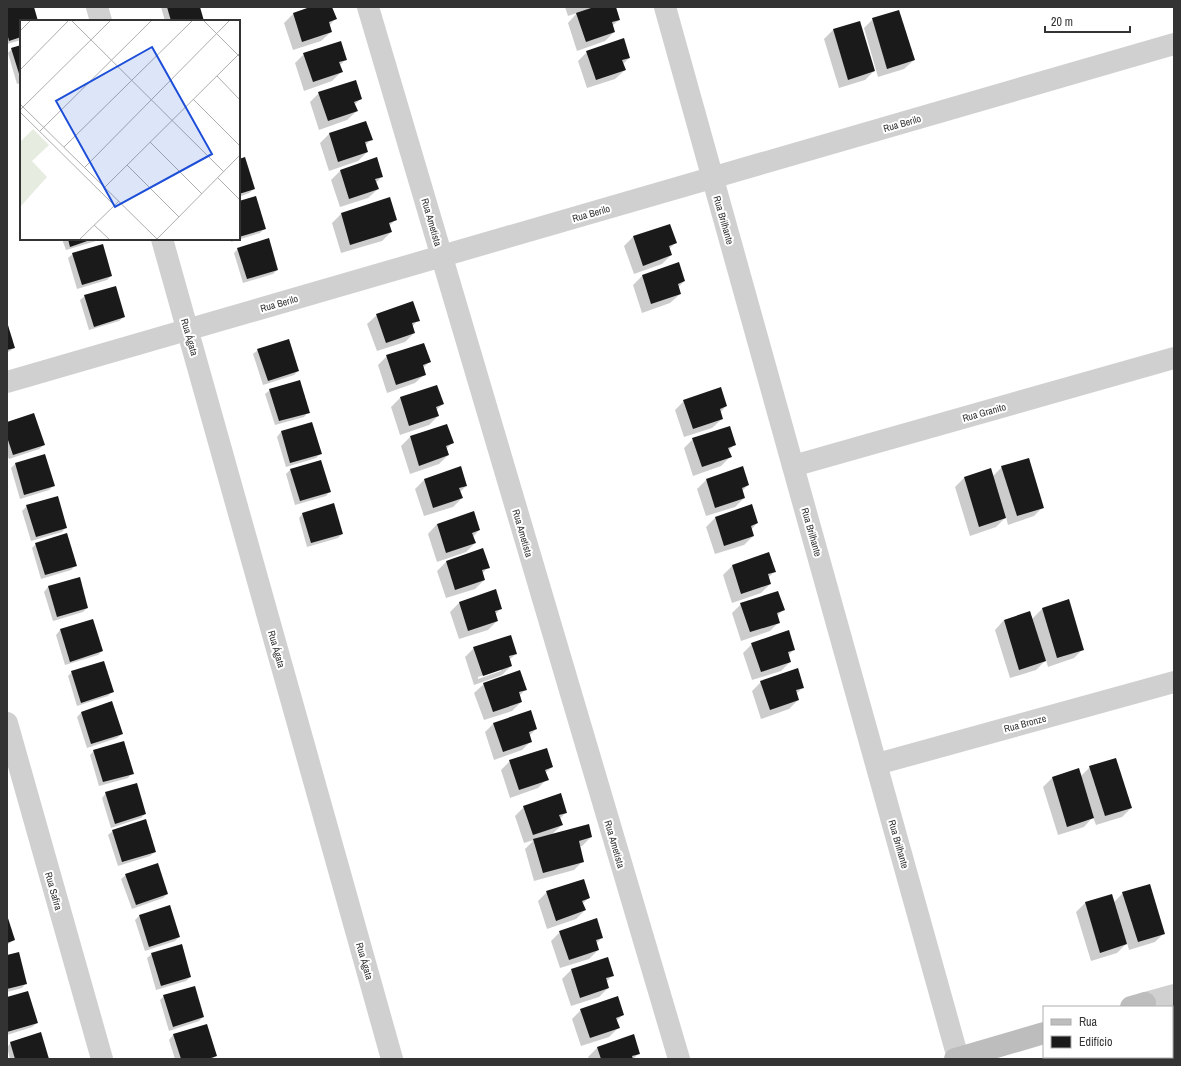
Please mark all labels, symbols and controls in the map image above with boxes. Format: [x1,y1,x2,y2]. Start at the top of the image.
scale bar [1045,8,1130,34]
text: 20 m [1051,14,1073,30]
inset map [20,20,240,240]
street label: Rua Berilo [882,112,923,135]
street label: Rua Brilhante [710,194,737,246]
street label: Rua Ametista [418,197,445,248]
street label: Rua Berilo [571,202,612,225]
street label: Rua Berilo [259,292,300,315]
street label: Rua Ágata [178,317,201,358]
street label: Rua Granito [961,400,1008,425]
street label: Rua Brilhante [798,506,825,558]
street label: Rua Ametista [509,508,536,559]
street label: Rua Ágata [265,629,288,670]
street label: Rua Bronze [1003,711,1048,735]
street label: Rua Brilhante [885,818,912,870]
street label: Rua Ametista [601,819,628,870]
street label: Rua Safira [42,871,65,912]
street label: Rua Ágata [353,941,376,982]
legend [1043,1006,1173,1058]
text: Rua [1079,1014,1098,1030]
text: Edifício [1079,1034,1112,1050]

